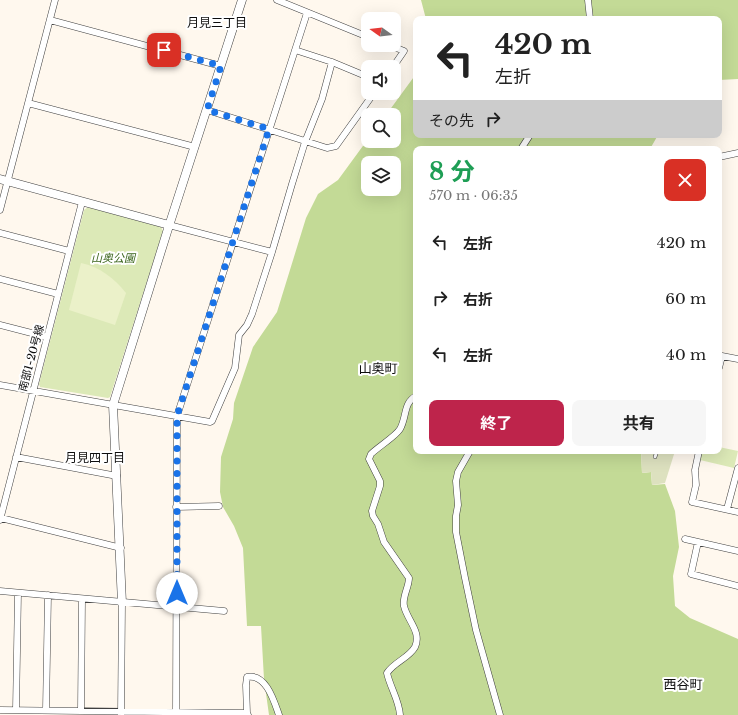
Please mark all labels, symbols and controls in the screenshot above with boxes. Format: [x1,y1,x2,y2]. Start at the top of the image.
north arrow [361,12,401,52]
map controls [361,12,401,196]
district label: 月見三丁目 [187,15,247,30]
text: 420 m [495,27,591,62]
icon: left [429,32,481,84]
pin [147,33,181,67]
icon: arrive [153,39,175,61]
button: sound [361,60,401,100]
text: 左折 [495,66,531,88]
button: search [361,108,401,148]
icon: right [482,108,504,130]
text: その先 [429,111,474,130]
button: layers [361,156,401,196]
text: 8 分 [429,157,475,186]
button: close [664,159,706,201]
text: 570 m · 06:35 [429,187,518,204]
icon: left [429,231,451,253]
text: 420 m [657,233,706,252]
text: 左折 [463,234,493,253]
park label: 山奥公園 [91,251,137,265]
icon: right [429,287,451,309]
text: 60 m [665,289,706,308]
text: 右折 [463,290,493,309]
street label: 南部1-20号線 [15,323,47,393]
icon: left [429,343,451,365]
text: 40 m [666,345,706,364]
text: 左折 [463,346,493,365]
district label: 山奥町 [358,360,398,377]
button: 終了 [429,400,564,446]
button: 共有 [572,400,706,446]
district label: 月見四丁目 [65,450,125,465]
position arrow [156,572,198,614]
district label: 西谷町 [663,676,703,693]

